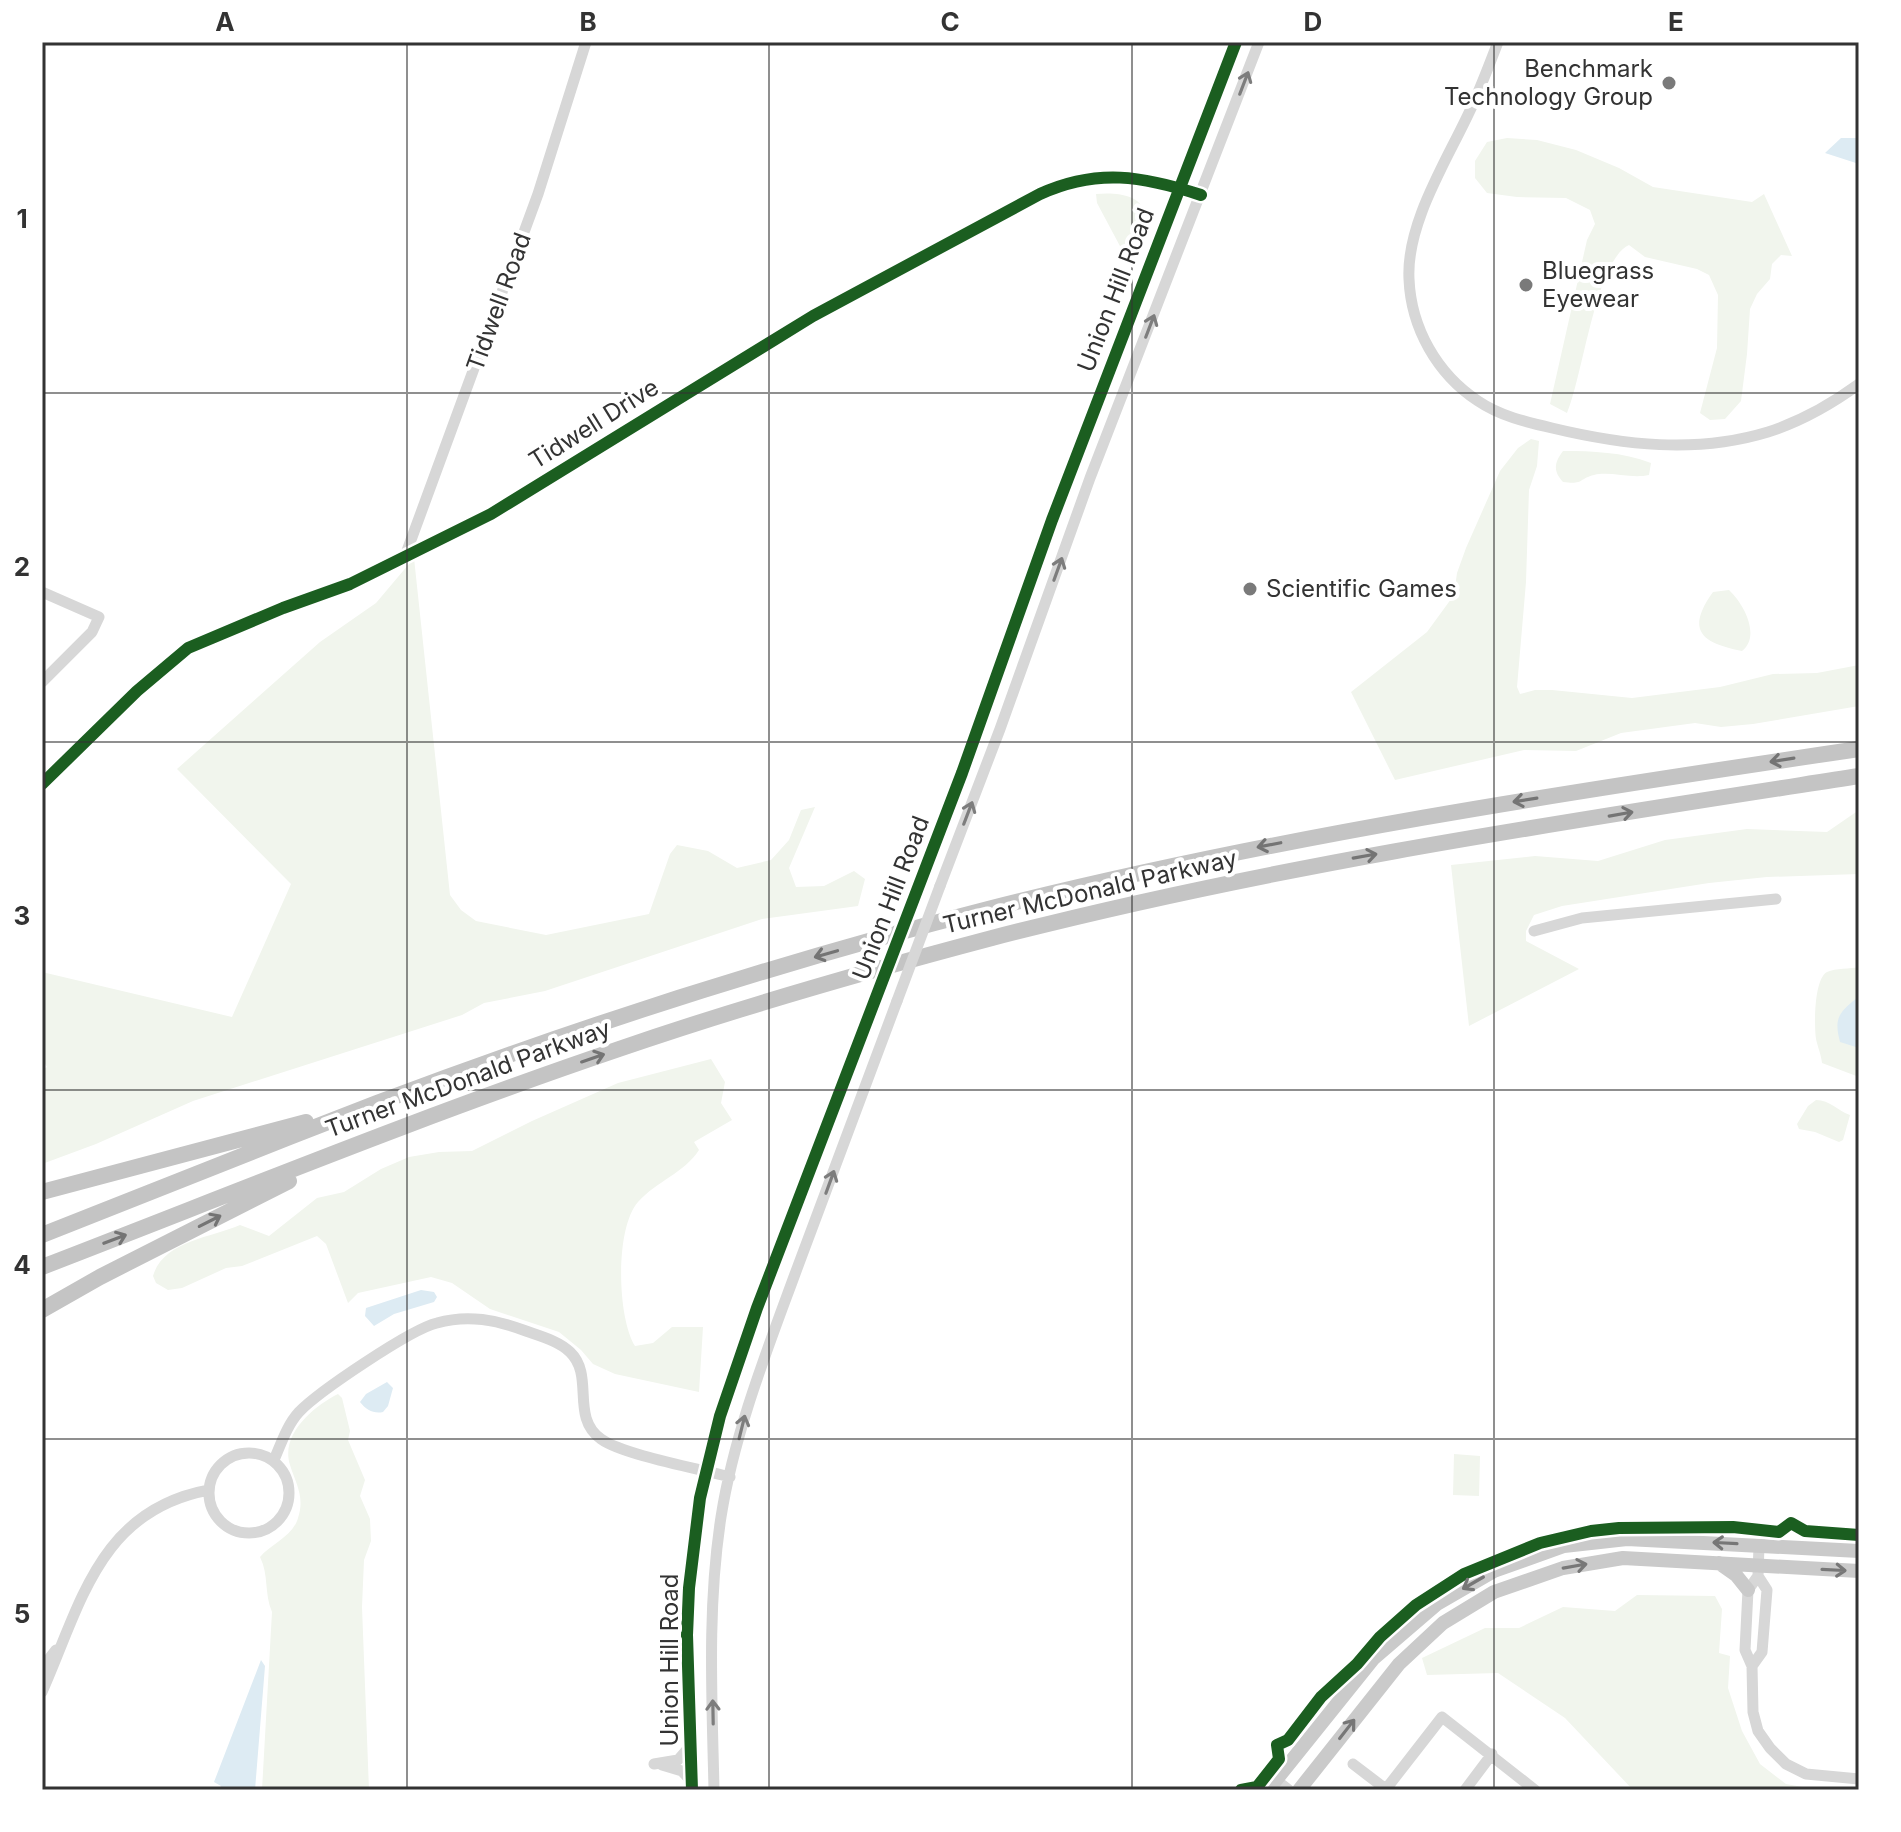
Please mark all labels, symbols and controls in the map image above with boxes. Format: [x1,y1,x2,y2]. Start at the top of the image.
text: A [215,6,235,37]
text: B [579,6,597,37]
text: C [940,6,960,37]
text: D [1304,6,1322,37]
text: E [1668,6,1684,37]
place label: Benchmark Technology Group [1444,54,1653,111]
one-way arrow [1238,71,1252,96]
marker: Benchmark Technology Group [1660,74,1678,92]
text: 1 [16,203,28,234]
street label: Union Hill Road [1071,204,1160,376]
street label: Tidwell Road [460,229,537,375]
place label: Bluegrass Eyewear [1542,256,1654,313]
marker: Bluegrass Eyewear [1517,276,1535,294]
one-way arrow [1144,314,1158,339]
street label: Tidwell Drive [524,372,664,475]
text: 2 [14,551,30,582]
one-way arrow [1051,556,1066,581]
place label: Scientific Games [1266,574,1457,603]
marker: Scientific Games [1241,580,1259,598]
one-way arrow [1770,754,1795,769]
one-way arrow [1513,794,1538,809]
one-way arrow [962,801,976,826]
one-way arrow [1608,806,1633,821]
street label: Union Hill Road [846,812,935,984]
one-way arrow [1257,838,1282,853]
street label: Turner McDonald Parkway [940,844,1240,939]
one-way arrow [1351,848,1377,863]
text: 3 [14,900,30,931]
one-way arrow [814,947,840,962]
street label: Turner McDonald Parkway [321,1013,614,1144]
one-way arrow [581,1049,606,1064]
one-way arrow [823,1170,838,1195]
one-way arrow [198,1213,222,1229]
one-way arrow [102,1231,127,1245]
text: 4 [13,1249,31,1280]
one-way arrow [736,1414,751,1440]
one-way arrow [1712,1535,1739,1550]
one-way arrow [1562,1558,1587,1573]
one-way arrow [1820,1563,1847,1578]
street label: Union Hill Road [655,1573,684,1747]
one-way arrow [1462,1575,1485,1591]
text: 5 [14,1598,30,1629]
one-way arrow [705,1699,721,1726]
one-way arrow [1339,1719,1356,1740]

